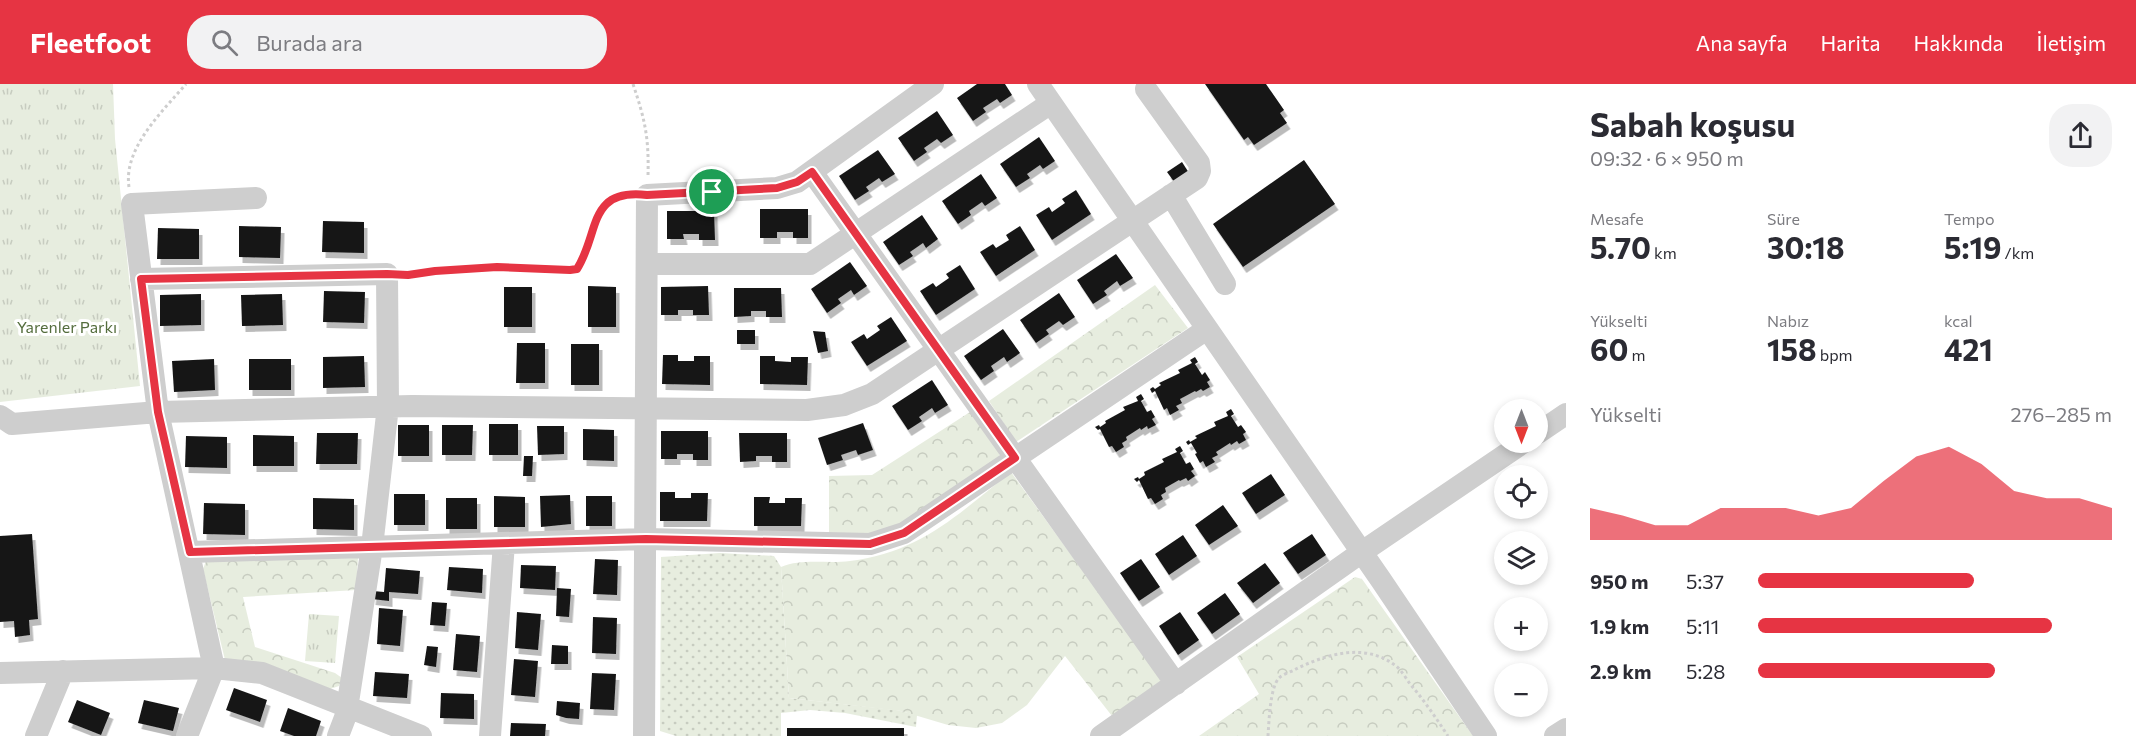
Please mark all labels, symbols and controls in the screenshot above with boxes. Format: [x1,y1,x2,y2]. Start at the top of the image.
search box [187,15,607,69]
text: Fleetfoot [30,25,151,59]
icon: search [208,26,241,59]
text: Burada ara [256,29,363,56]
text: Ana sayfa [1696,30,1787,55]
text: Harita [1820,30,1881,55]
text: Hakkında [1914,30,2004,55]
text: İletişim [2037,30,2106,55]
text: Sabah koşusu [1590,103,1795,144]
button: share [2049,104,2112,167]
text: 09:32 · 6 × 950 m [1590,146,1744,170]
pin [686,166,737,217]
icon: arrive [695,175,728,208]
text: Mesafe [1590,209,1644,228]
text: Süre [1767,209,1800,228]
text: Tempo [1944,209,1994,228]
text: 5.70 [1590,228,1651,265]
text: 30:18 [1767,228,1844,265]
text: 5:19 [1944,228,2002,265]
text: km [1651,243,1677,262]
text: /km [2002,243,2034,262]
text: Yükselti [1590,311,1648,330]
text: Nabız [1767,311,1809,330]
text: kcal [1944,311,1973,330]
park label: Yarenler Parkı [17,317,117,336]
text: 60 [1590,330,1628,367]
text: 158 [1767,330,1817,367]
text: 421 [1944,330,1993,367]
text: m [1628,345,1645,364]
text: bpm [1817,345,1853,364]
north arrow [1494,399,1548,453]
map controls [1494,399,1548,717]
text: Yükselti [1590,402,1662,426]
text: 276–285 m [2011,402,2112,426]
button: locate [1494,465,1548,519]
button: layers [1494,531,1548,585]
text: 950 m [1590,569,1649,593]
text: 5:37 [1686,569,1724,593]
button: + [1494,597,1548,651]
text: 1.9 km [1590,614,1649,638]
text: 5:11 [1686,614,1719,638]
text: 2.9 km [1590,659,1651,683]
text: 5:28 [1686,659,1725,683]
button: − [1494,663,1548,717]

